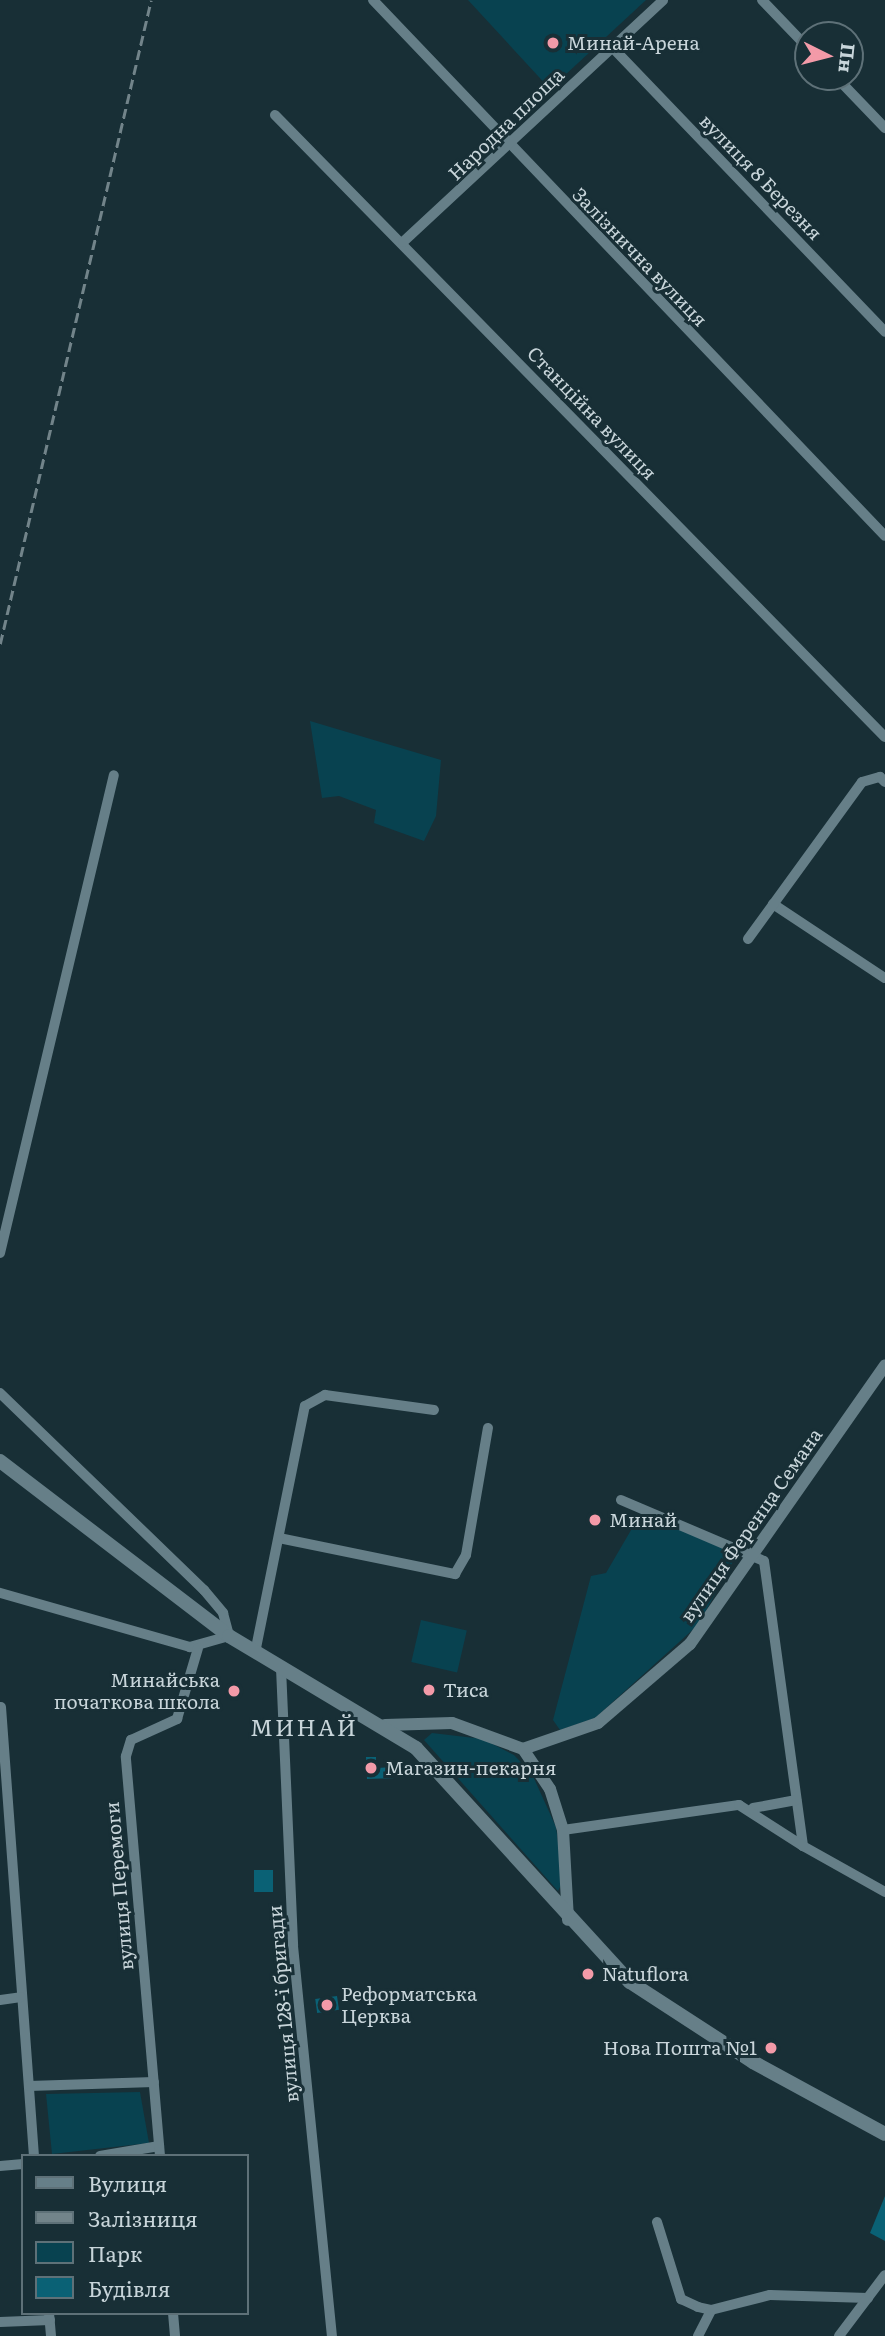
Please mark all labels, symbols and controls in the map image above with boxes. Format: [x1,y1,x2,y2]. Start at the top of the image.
north arrow [794,21,864,91]
place label: Минай-Арена [567,32,700,54]
marker: Минай-Арена [545,35,561,51]
text: Пн [832,42,863,74]
street label: Народна площа [443,63,569,185]
street label: вулиця 8 Березня [695,109,827,245]
street label: Залізнична вулиця [568,183,712,331]
street label: Станційна вулиця [523,342,661,484]
street label: вулиця Ференца Семана [675,1424,827,1626]
place label: Минай [609,1509,677,1531]
marker: Минай [587,1512,603,1528]
place label: Минайська початкова школа [54,1669,220,1713]
place label: Тиса [443,1679,489,1701]
marker: Тиса [421,1682,437,1698]
marker: Минайська початкова школа [226,1683,242,1699]
district label: МИНАЙ [251,1712,357,1740]
place label: Магазин-пекарня [385,1757,556,1779]
marker: Магазин-пекарня [363,1760,379,1776]
street label: вулиця Перемоги [100,1801,138,1971]
street label: вулиця 128-ї бригади [263,1904,303,2104]
place label: Natuflora [602,1963,689,1985]
marker: Natuflora [580,1966,596,1982]
place label: Реформатська Церква [341,1983,477,2027]
marker: Реформатська Церква [319,1997,335,2013]
place label: Нова Пошта №1 [603,2037,757,2059]
marker: Нова Пошта №1 [763,2040,779,2056]
legend [21,2154,248,2315]
text: Вулиця [88,2167,167,2198]
text: Залізниця [88,2202,198,2233]
text: Парк [88,2237,142,2268]
text: Будівля [88,2272,170,2303]

